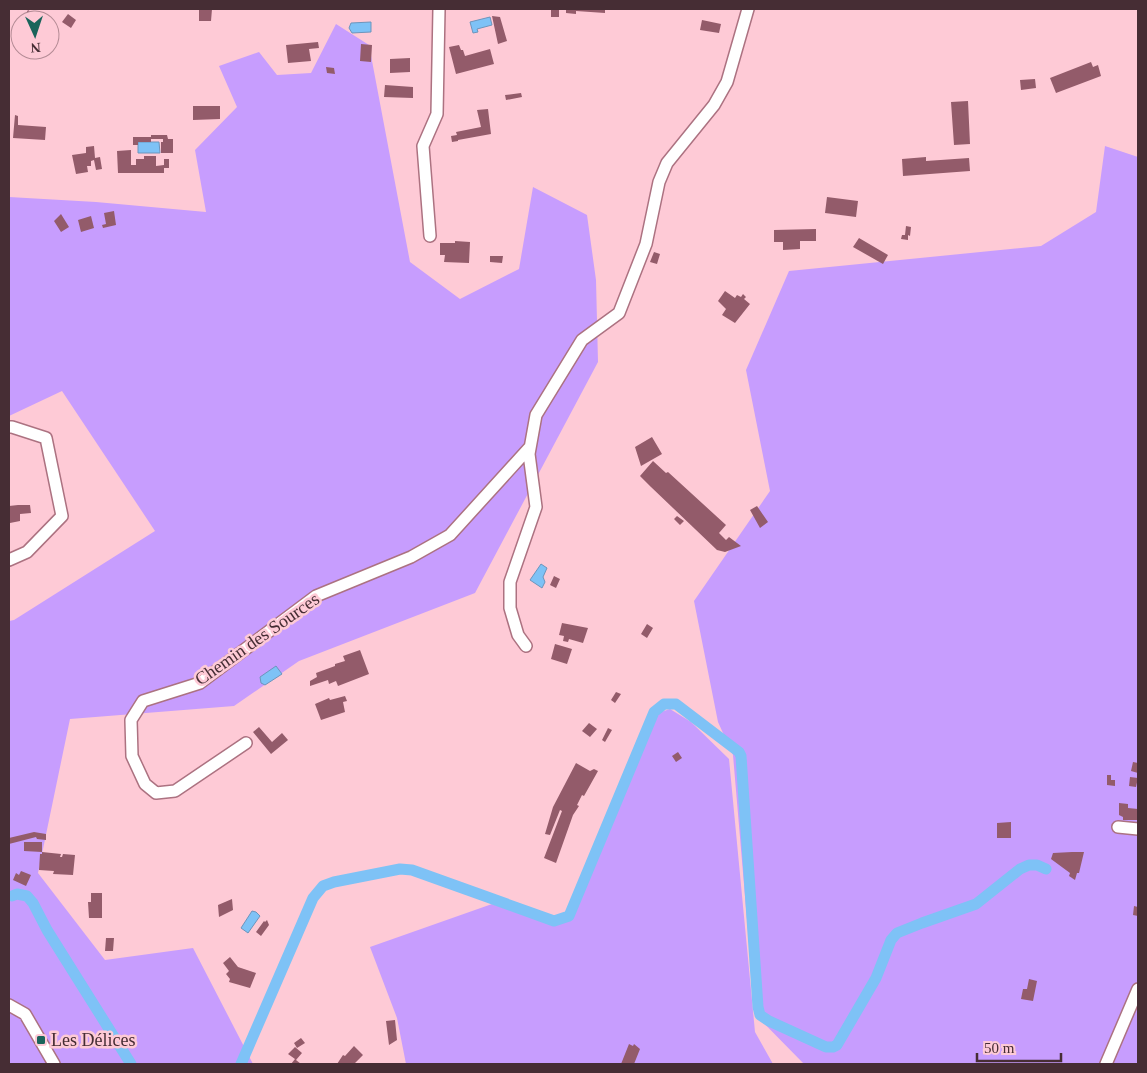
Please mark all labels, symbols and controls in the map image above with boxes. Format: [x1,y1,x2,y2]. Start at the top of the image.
north arrow [10,10,60,60]
text: N [30,40,41,55]
street label: Chemin des Sources [191,589,323,689]
place label: Les Délices [51,1030,135,1050]
scale bar [977,1030,1061,1062]
marker: Les Délices [35,1034,47,1046]
text: 50 m [984,1040,1015,1056]

